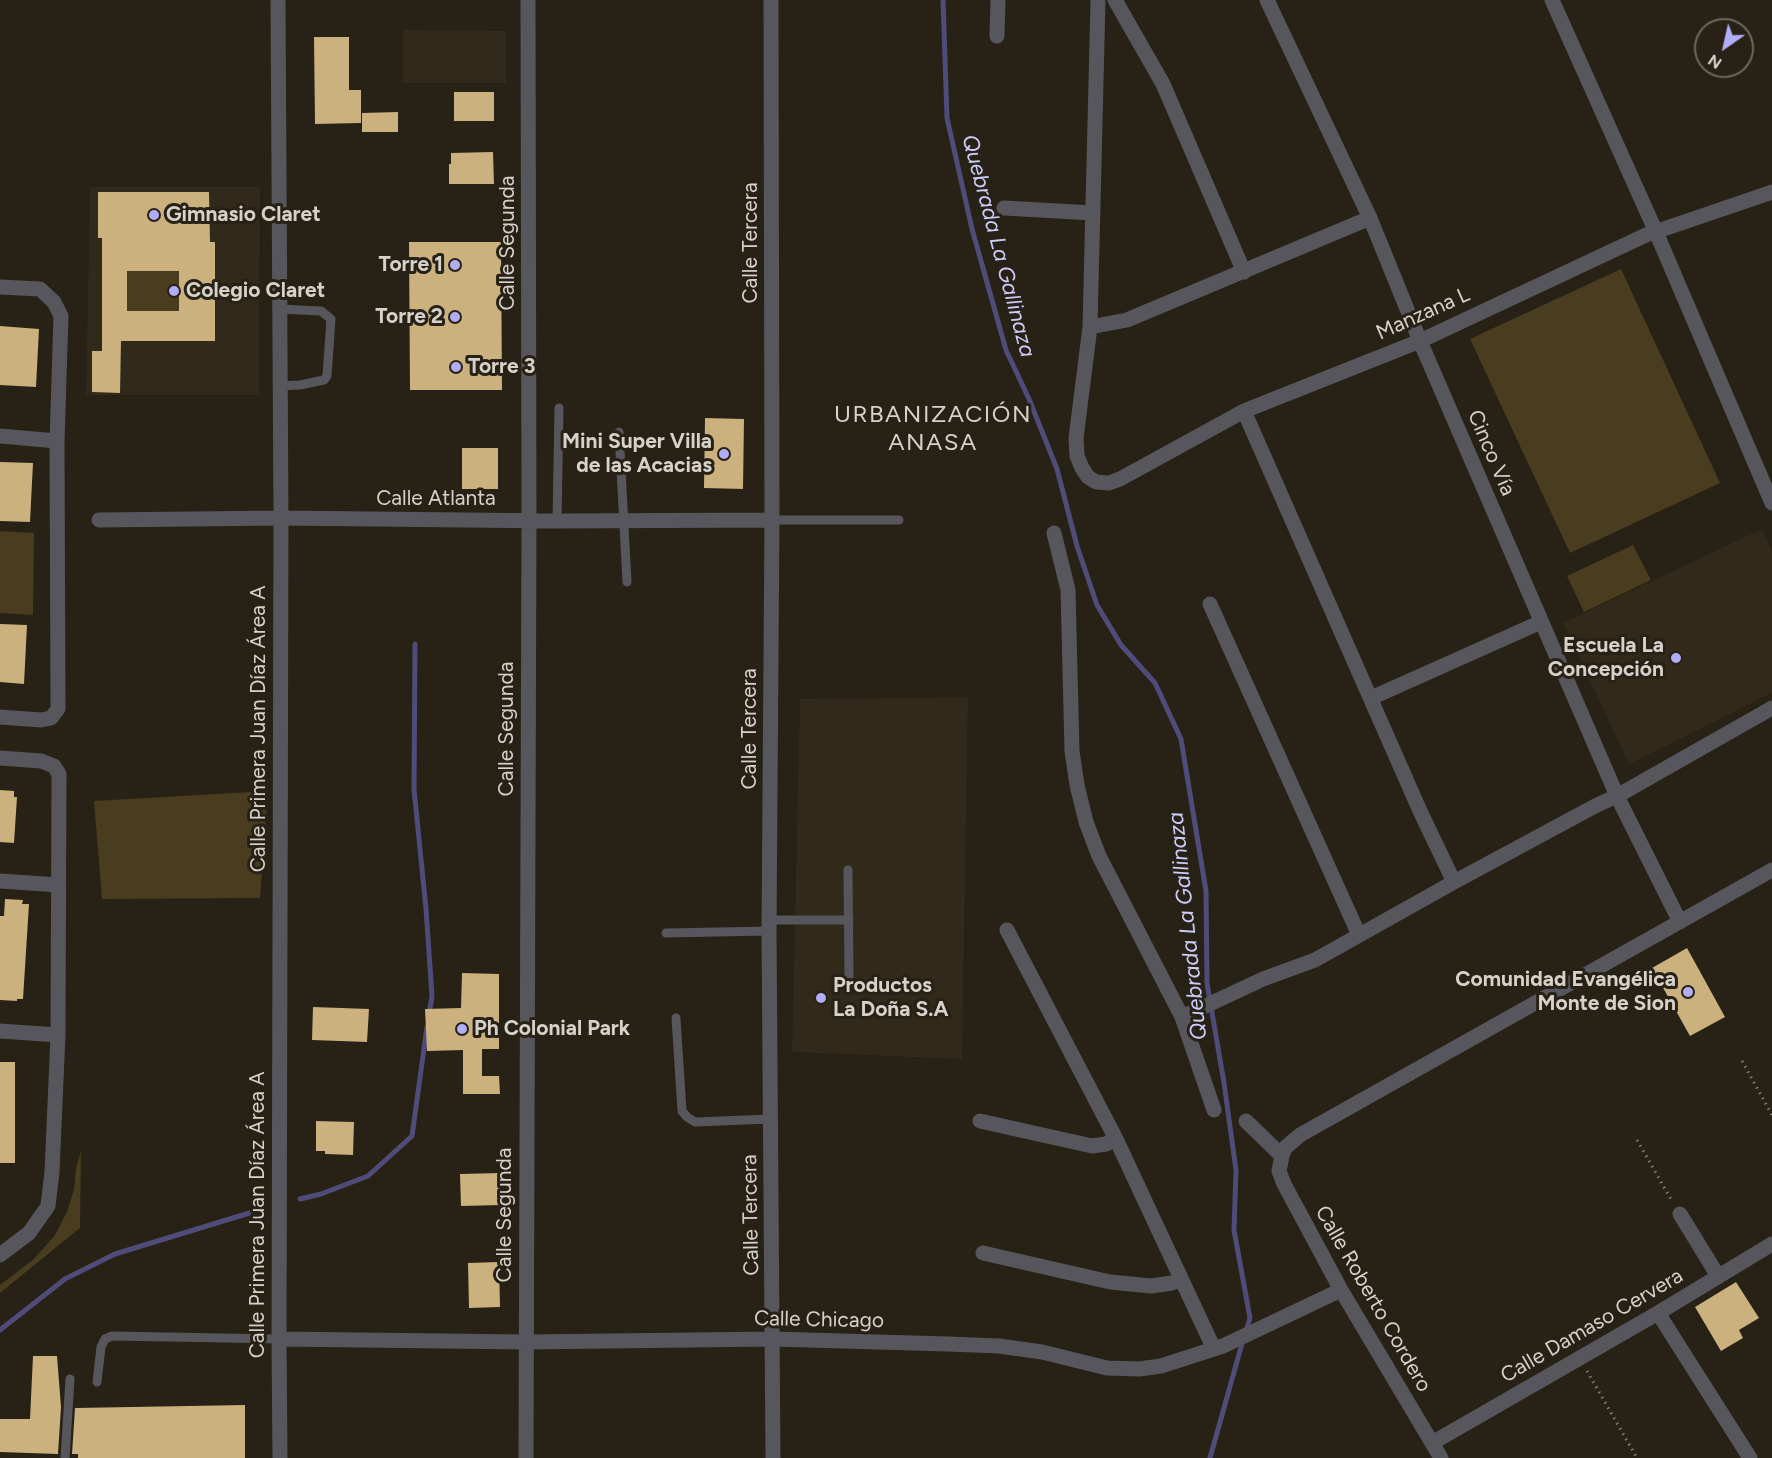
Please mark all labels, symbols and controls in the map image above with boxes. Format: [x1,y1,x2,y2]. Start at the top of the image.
north arrow [1694,18,1754,78]
text: N [1704,50,1725,73]
water label: Quebrada La Gallinaza [956,132,1040,360]
street label: Calle Segunda [495,176,521,310]
street label: Calle Tercera [738,182,764,304]
place label: Gimnasio Claret [166,202,321,228]
marker: Gimnasio Claret [147,208,161,222]
place label: Torre 1 [379,252,443,278]
marker: Torre 1 [448,258,462,272]
place label: Colegio Claret [186,278,325,304]
street label: Manzana L [1372,282,1474,346]
marker: Colegio Claret [167,284,181,298]
place label: Torre 2 [375,304,443,330]
marker: Torre 2 [448,310,462,324]
place label: Torre 3 [468,354,535,380]
marker: Torre 3 [449,360,463,374]
district label: URBANIZACIÓN ANASA [834,401,1032,457]
street label: Cinco Vía [1462,406,1520,500]
place label: Mini Super Villa de las Acacias [562,429,712,479]
marker: Mini Super Villa de las Acacias [717,447,731,461]
street label: Calle Atlanta [376,486,496,512]
street label: Calle Primera Juan Díaz Área A [246,586,272,872]
place label: Escuela La Concepción [1548,633,1664,683]
marker: Escuela La Concepción [1669,651,1683,665]
street label: Calle Segunda [494,662,520,796]
street label: Calle Tercera [737,668,763,790]
water label: Quebrada La Gallinaza [1163,811,1213,1041]
place label: Comunidad Evangélica Monte de Sion [1455,967,1676,1017]
place label: Productos La Doña S.A [833,973,948,1023]
marker: Comunidad Evangélica Monte de Sion [1681,985,1695,999]
marker: Productos La Doña S.A [814,991,828,1005]
place label: Ph Colonial Park [474,1016,630,1042]
marker: Ph Colonial Park [455,1022,469,1036]
street label: Calle Primera Juan Díaz Área A [245,1072,271,1358]
street label: Calle Segunda [492,1148,518,1282]
street label: Calle Tercera [737,1154,765,1276]
street label: Calle Roberto Cordero [1309,1201,1437,1397]
street label: Calle Damaso Cervera [1496,1264,1688,1388]
street label: Calle Chicago [754,1306,884,1334]

